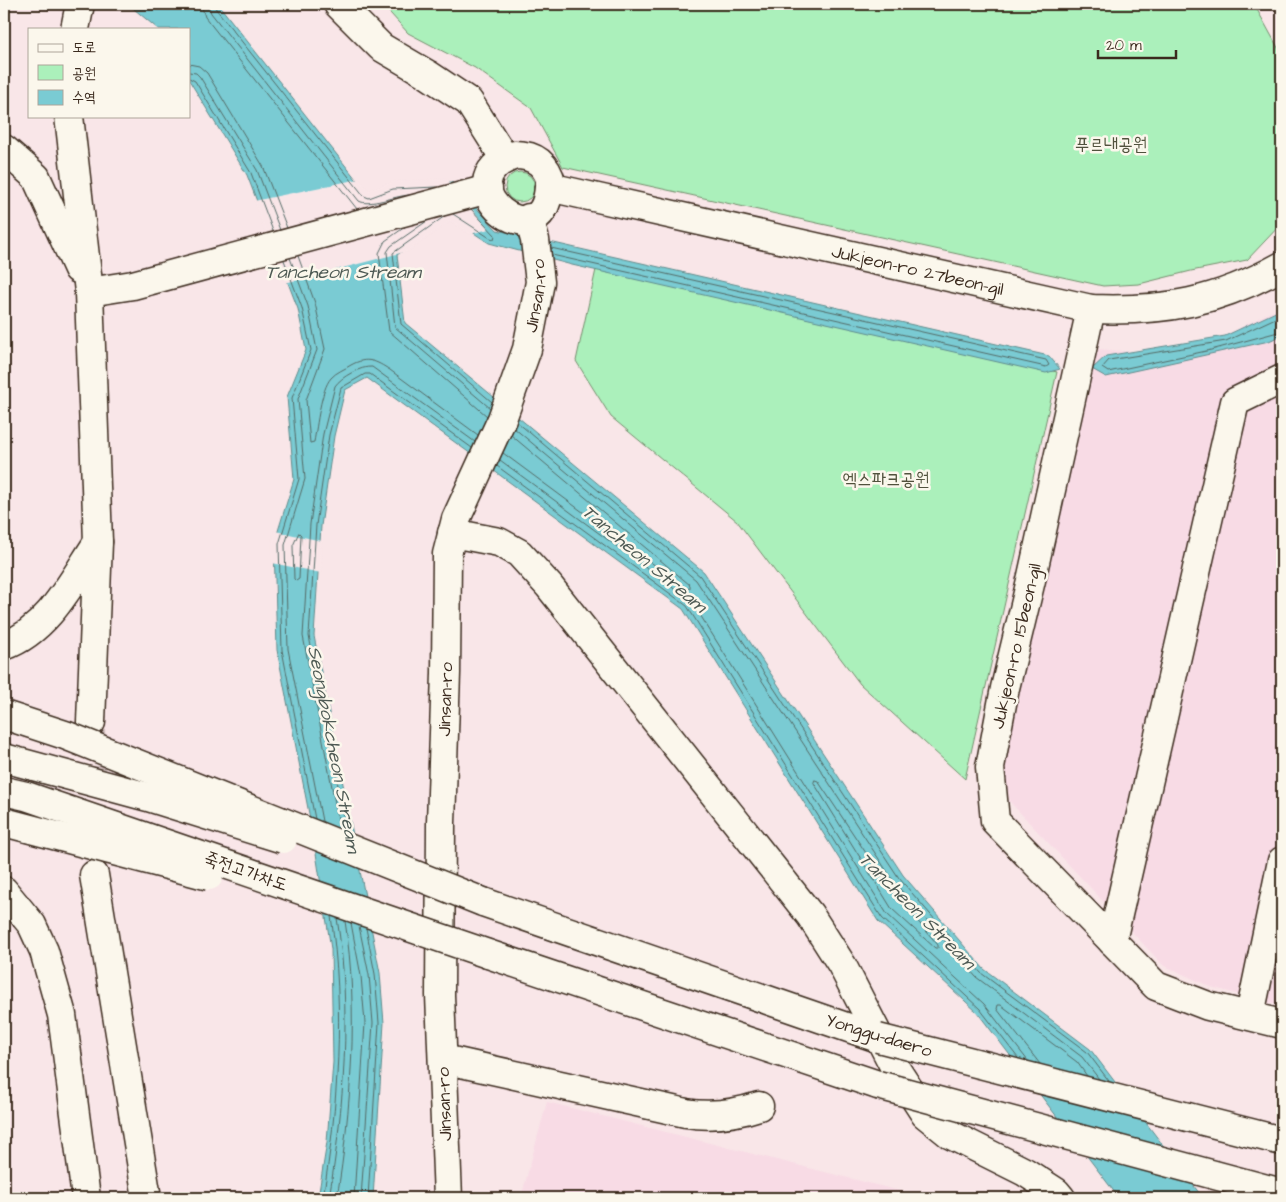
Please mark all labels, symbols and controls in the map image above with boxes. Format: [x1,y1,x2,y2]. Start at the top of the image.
legend [28,28,190,118]
scale bar [1098,28,1176,60]
text: 20 m [1106,35,1142,56]
text: 도로 [72,37,96,58]
text: 공원 [72,63,96,84]
text: 수역 [72,87,96,108]
park label: 푸르내공원 [1075,132,1147,157]
street label: Jukjeon-ro 27beon-gil [829,239,1006,302]
street label: Jinsan-ro [518,258,553,335]
water label: Tancheon Stream [265,259,423,286]
park label: 엑스파크공원 [843,467,929,492]
water label: Tancheon Stream [576,499,714,621]
street label: Jukjeon-ro 15beon-gil [985,561,1049,732]
water label: Seongbokcheon Stream [300,644,367,857]
street label: Jinsan-ro [432,662,459,737]
street label: 죽전고가차도 [201,846,291,897]
water label: Tancheon Stream [852,846,983,977]
street label: Yonggu-daero [822,1007,935,1065]
street label: Jinsan-ro [431,1067,458,1141]

